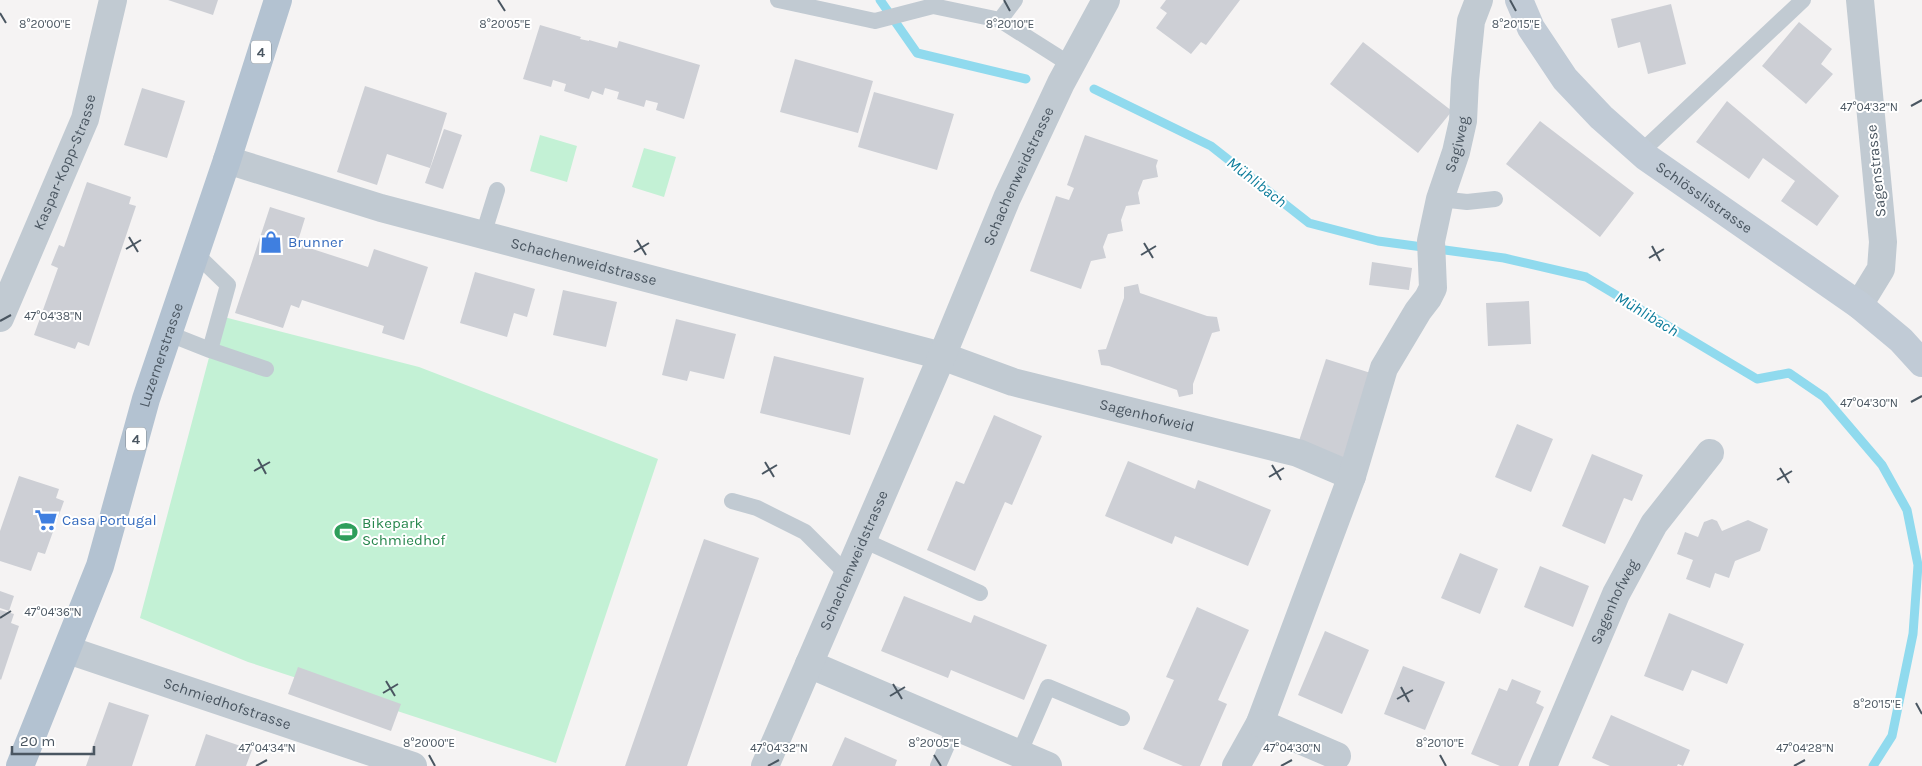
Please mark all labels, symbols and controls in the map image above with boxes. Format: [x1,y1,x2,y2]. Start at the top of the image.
text: 8°20'00"E [19,17,71,31]
text: 8°20'05"E [479,17,531,31]
text: 8°20'10"E [986,17,1034,31]
text: 8°20'15"E [1492,17,1540,31]
road number: 4 [251,41,271,64]
street label: Kaspar-Kopp-Strasse [30,92,100,233]
text: 47°04'32"N [1840,100,1898,114]
street label: Schachenweidstrasse [979,104,1058,248]
street label: Sagiweg [1441,115,1472,175]
street label: Sagenstrasse [1862,124,1890,218]
water label: Mühlibach [1223,153,1291,211]
street label: Schlösslistrasse [1652,158,1756,237]
shop icon: Brunner [258,229,284,255]
place label: Brunner [288,233,344,251]
street label: Schachenweidstrasse [509,234,659,289]
water label: Mühlibach [1612,288,1682,340]
street label: Luzernerstrasse [135,300,187,409]
text: 47°04'38"N [24,309,82,323]
street label: Sagenhofweid [1098,395,1196,436]
text: 47°04'30"N [1840,396,1898,410]
road number: 4 [126,428,146,450]
street label: Schachenweidstrasse [816,488,892,633]
supermarket icon: Casa Portugal [33,507,59,533]
place label: Casa Portugal [62,511,157,529]
place label: Bikepark Schmiedhof [362,514,446,549]
sports icon: Bikepark Schmiedhof [333,519,359,545]
street label: Sagenhofweg [1587,556,1642,647]
text: 47°04'36"N [24,605,82,619]
street label: Schmiedhofstrasse [161,674,294,733]
text: 8°20'15"E [1853,697,1901,711]
scale bar [12,724,95,756]
text: 20 m [20,732,55,750]
text: 8°20'00"E [403,736,455,750]
text: 8°20'05"E [908,736,960,750]
text: 8°20'10"E [1416,736,1464,750]
text: 47°04'34"N [238,741,296,755]
text: 47°04'32"N [750,741,808,755]
text: 47°04'30"N [1263,741,1321,755]
text: 47°04'28"N [1776,741,1834,755]

